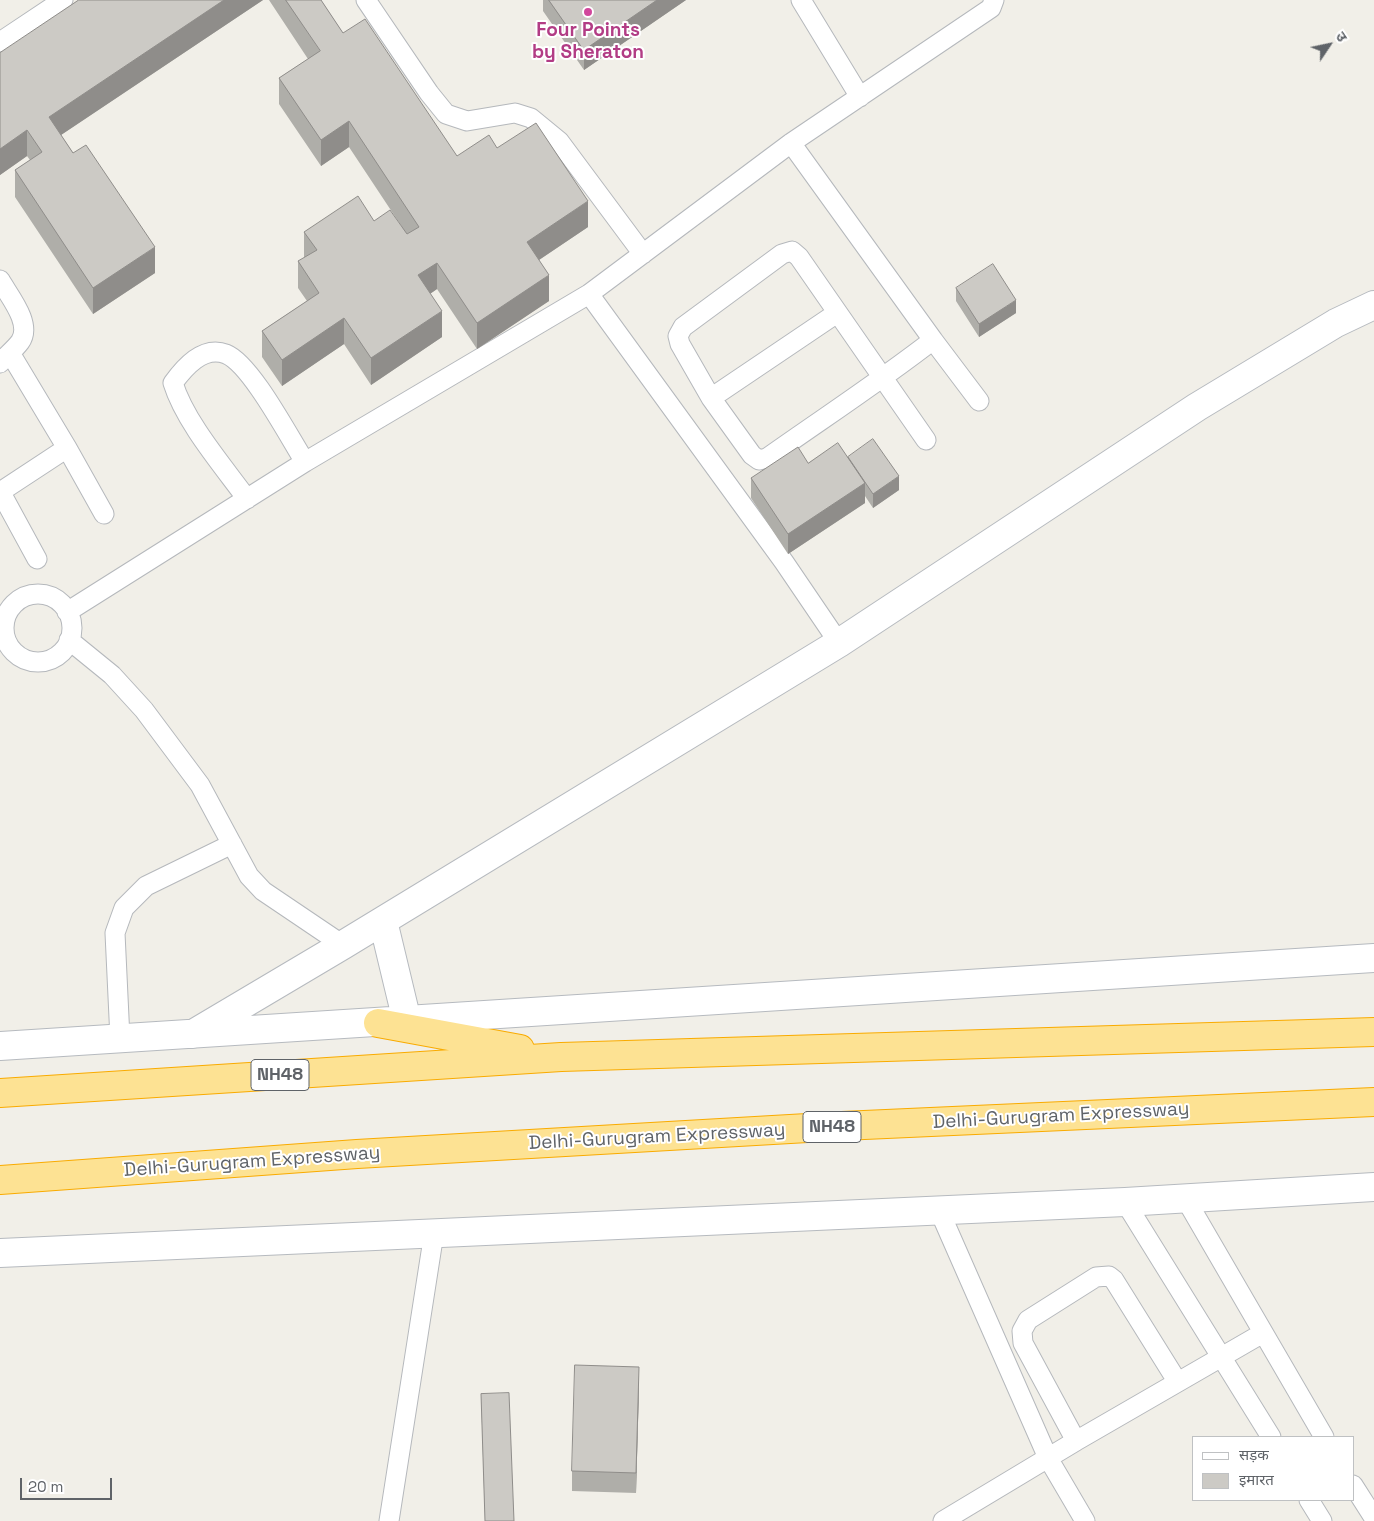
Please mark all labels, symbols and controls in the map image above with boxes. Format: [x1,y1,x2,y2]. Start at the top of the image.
marker: Four Points by Sheraton [582,6,594,18]
place label: Four Points by Sheraton [532,20,644,64]
north arrow [1304,20,1354,70]
text: उ [1332,28,1351,45]
road number: NH48 [251,1060,309,1090]
street label: Delhi-Gurugram Expressway [932,1098,1190,1134]
road number: NH48 [803,1112,861,1142]
street label: Delhi-Gurugram Expressway [528,1119,786,1155]
street label: Delhi-Gurugram Expressway [123,1142,381,1182]
legend [1192,1436,1354,1501]
text: सड़क [1239,1445,1269,1464]
scale bar [22,1468,115,1500]
text: इमारत [1239,1470,1274,1489]
text: 20 m [28,1477,63,1496]

